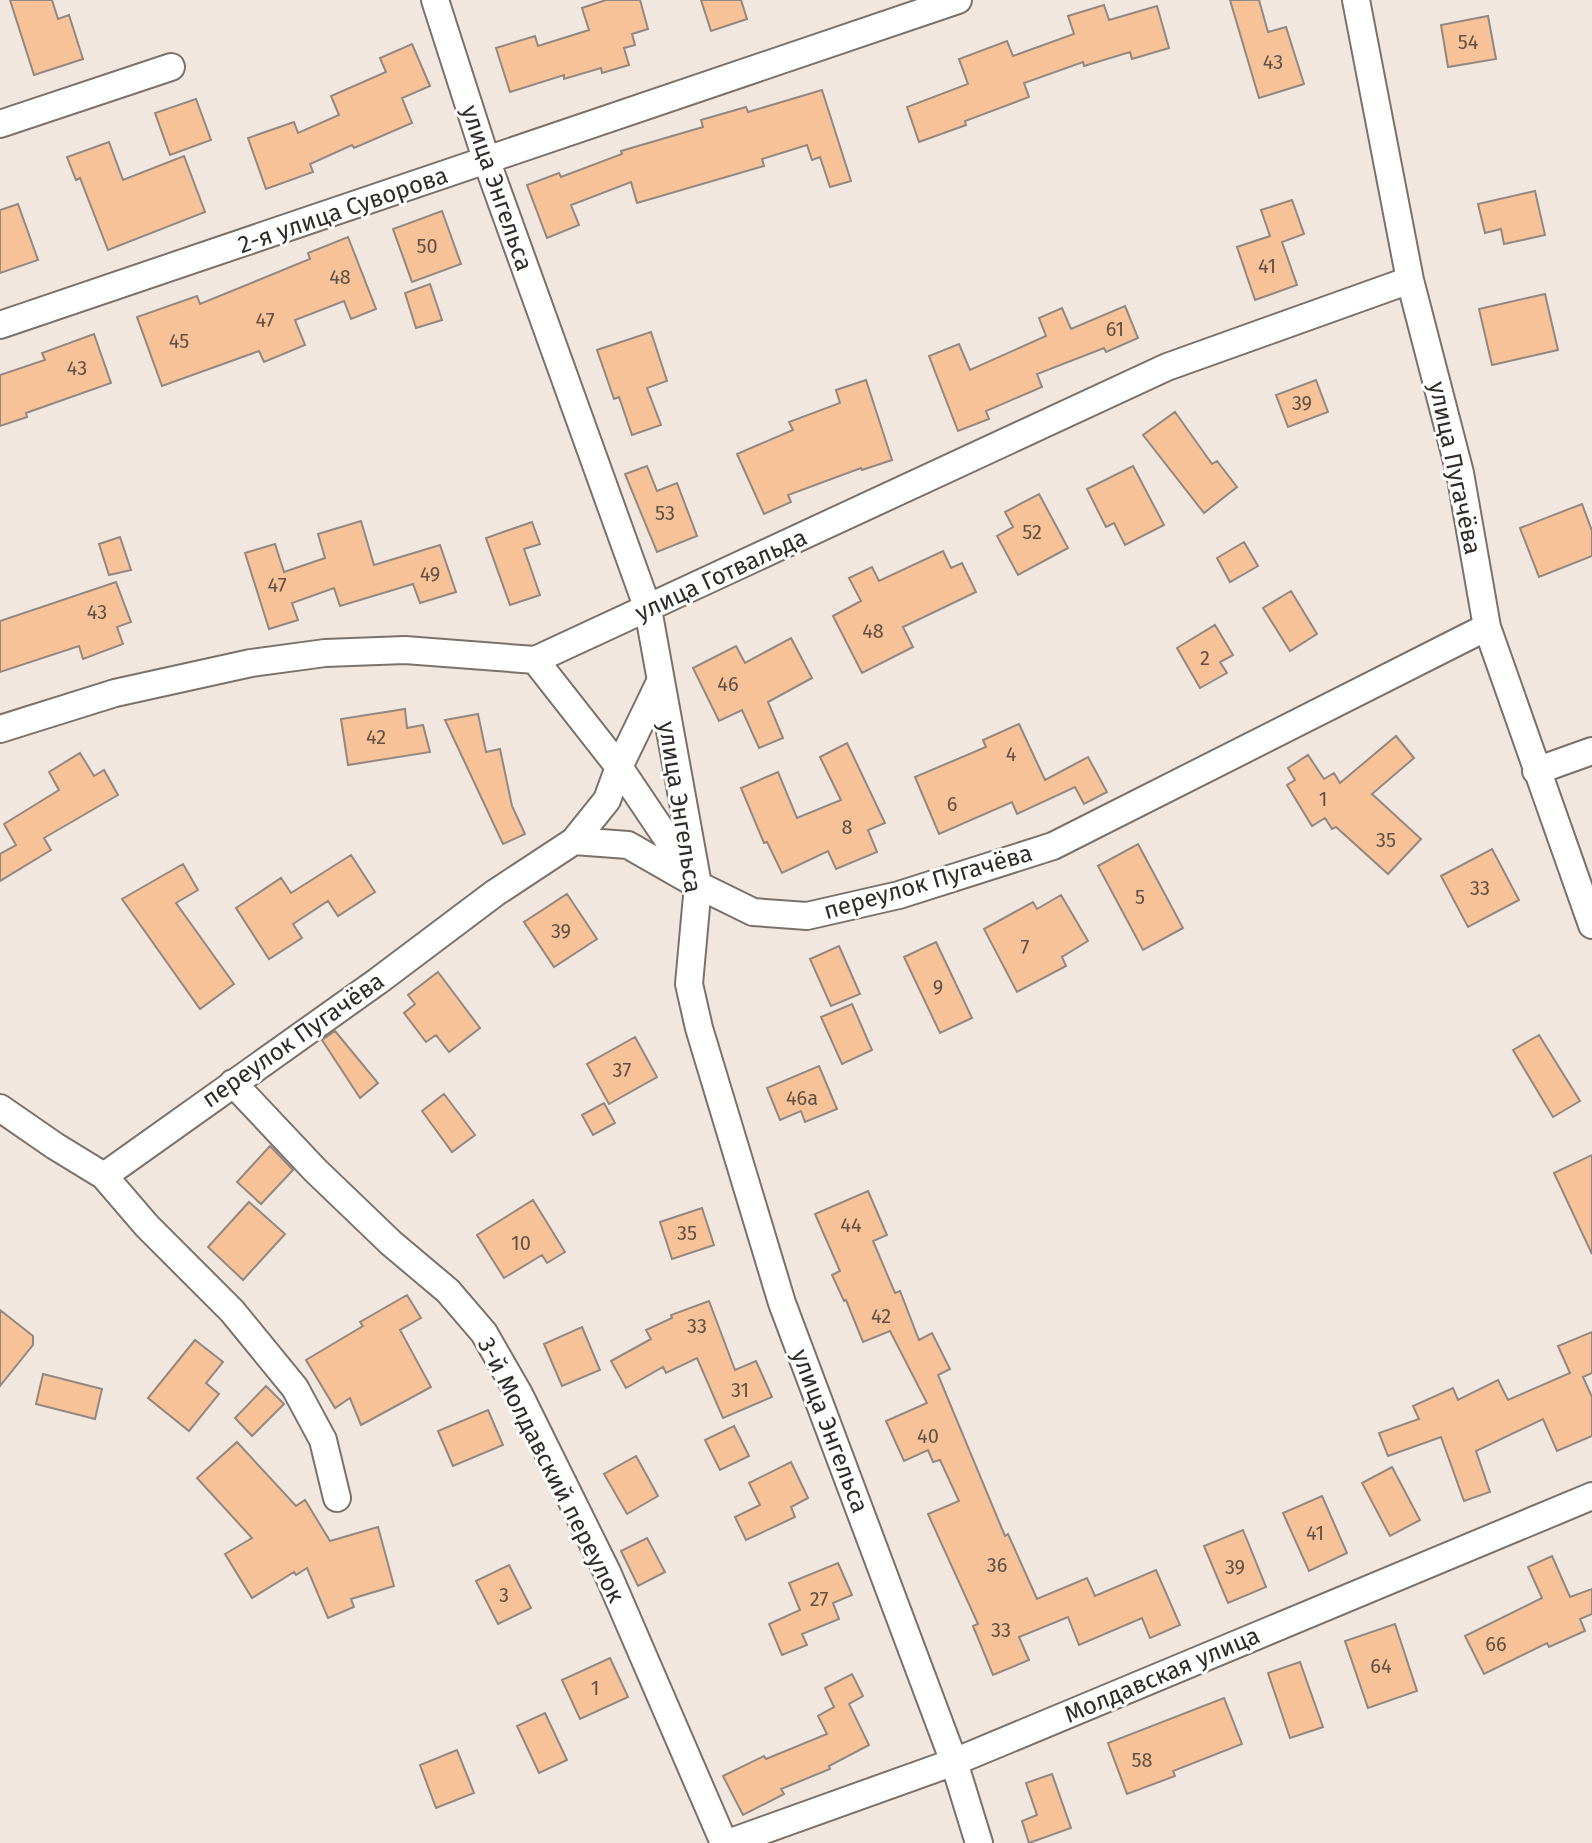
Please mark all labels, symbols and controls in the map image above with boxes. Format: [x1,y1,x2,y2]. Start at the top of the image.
house number: 54 [1458,30,1479,54]
house number: 43 [1263,50,1283,74]
street label: улица Энгельса [456,101,538,275]
street label: 2-я улица Суворова [234,161,452,259]
house number: 50 [416,234,438,258]
house number: 41 [1258,254,1276,278]
house number: 48 [329,265,351,289]
house number: 47 [255,308,275,332]
house number: 61 [1106,317,1124,341]
house number: 45 [169,329,189,353]
house number: 43 [67,356,87,380]
street label: улица Пугачёва [1423,379,1487,557]
house number: 39 [1292,391,1312,415]
house number: 53 [655,501,675,525]
house number: 52 [1022,520,1042,544]
street label: улица Готвальда [631,523,811,627]
house number: 49 [420,562,440,586]
house number: 47 [267,573,287,597]
house number: 43 [87,600,107,624]
house number: 48 [862,619,884,643]
house number: 2 [1200,646,1210,670]
house number: 46 [717,672,739,696]
street label: улица Энгельса [653,719,707,895]
house number: 42 [366,725,386,749]
house number: 4 [1006,742,1017,766]
house number: 1 [1319,787,1327,811]
house number: 6 [947,792,957,816]
house number: 8 [841,815,853,839]
house number: 35 [1376,828,1396,852]
street label: переулок Пугачёва [820,839,1036,925]
house number: 33 [1470,876,1490,900]
house number: 5 [1135,885,1145,909]
house number: 39 [551,919,571,943]
house number: 7 [1021,935,1030,959]
street label: переулок Пугачёва [197,967,389,1113]
house number: 9 [933,975,943,999]
house number: 37 [613,1058,631,1082]
house number: 46а [786,1086,818,1110]
house number: 44 [840,1213,862,1237]
house number: 35 [677,1221,697,1245]
house number: 10 [511,1231,531,1255]
house number: 42 [871,1304,891,1328]
house number: 33 [687,1314,707,1338]
street label: 3-й Молдавский переулок [471,1332,631,1608]
street label: улица Энгельса [786,1345,874,1517]
house number: 31 [731,1378,749,1402]
house number: 40 [917,1424,939,1448]
house number: 41 [1306,1521,1324,1545]
house number: 36 [987,1553,1007,1577]
house number: 39 [1225,1555,1245,1579]
house number: 3 [499,1583,509,1607]
house number: 27 [810,1587,828,1611]
house number: 33 [991,1618,1011,1642]
street label: Молдавская улица [1060,1621,1264,1729]
house number: 66 [1485,1632,1507,1656]
house number: 64 [1370,1654,1392,1678]
house number: 1 [591,1676,599,1700]
house number: 58 [1131,1748,1153,1772]

